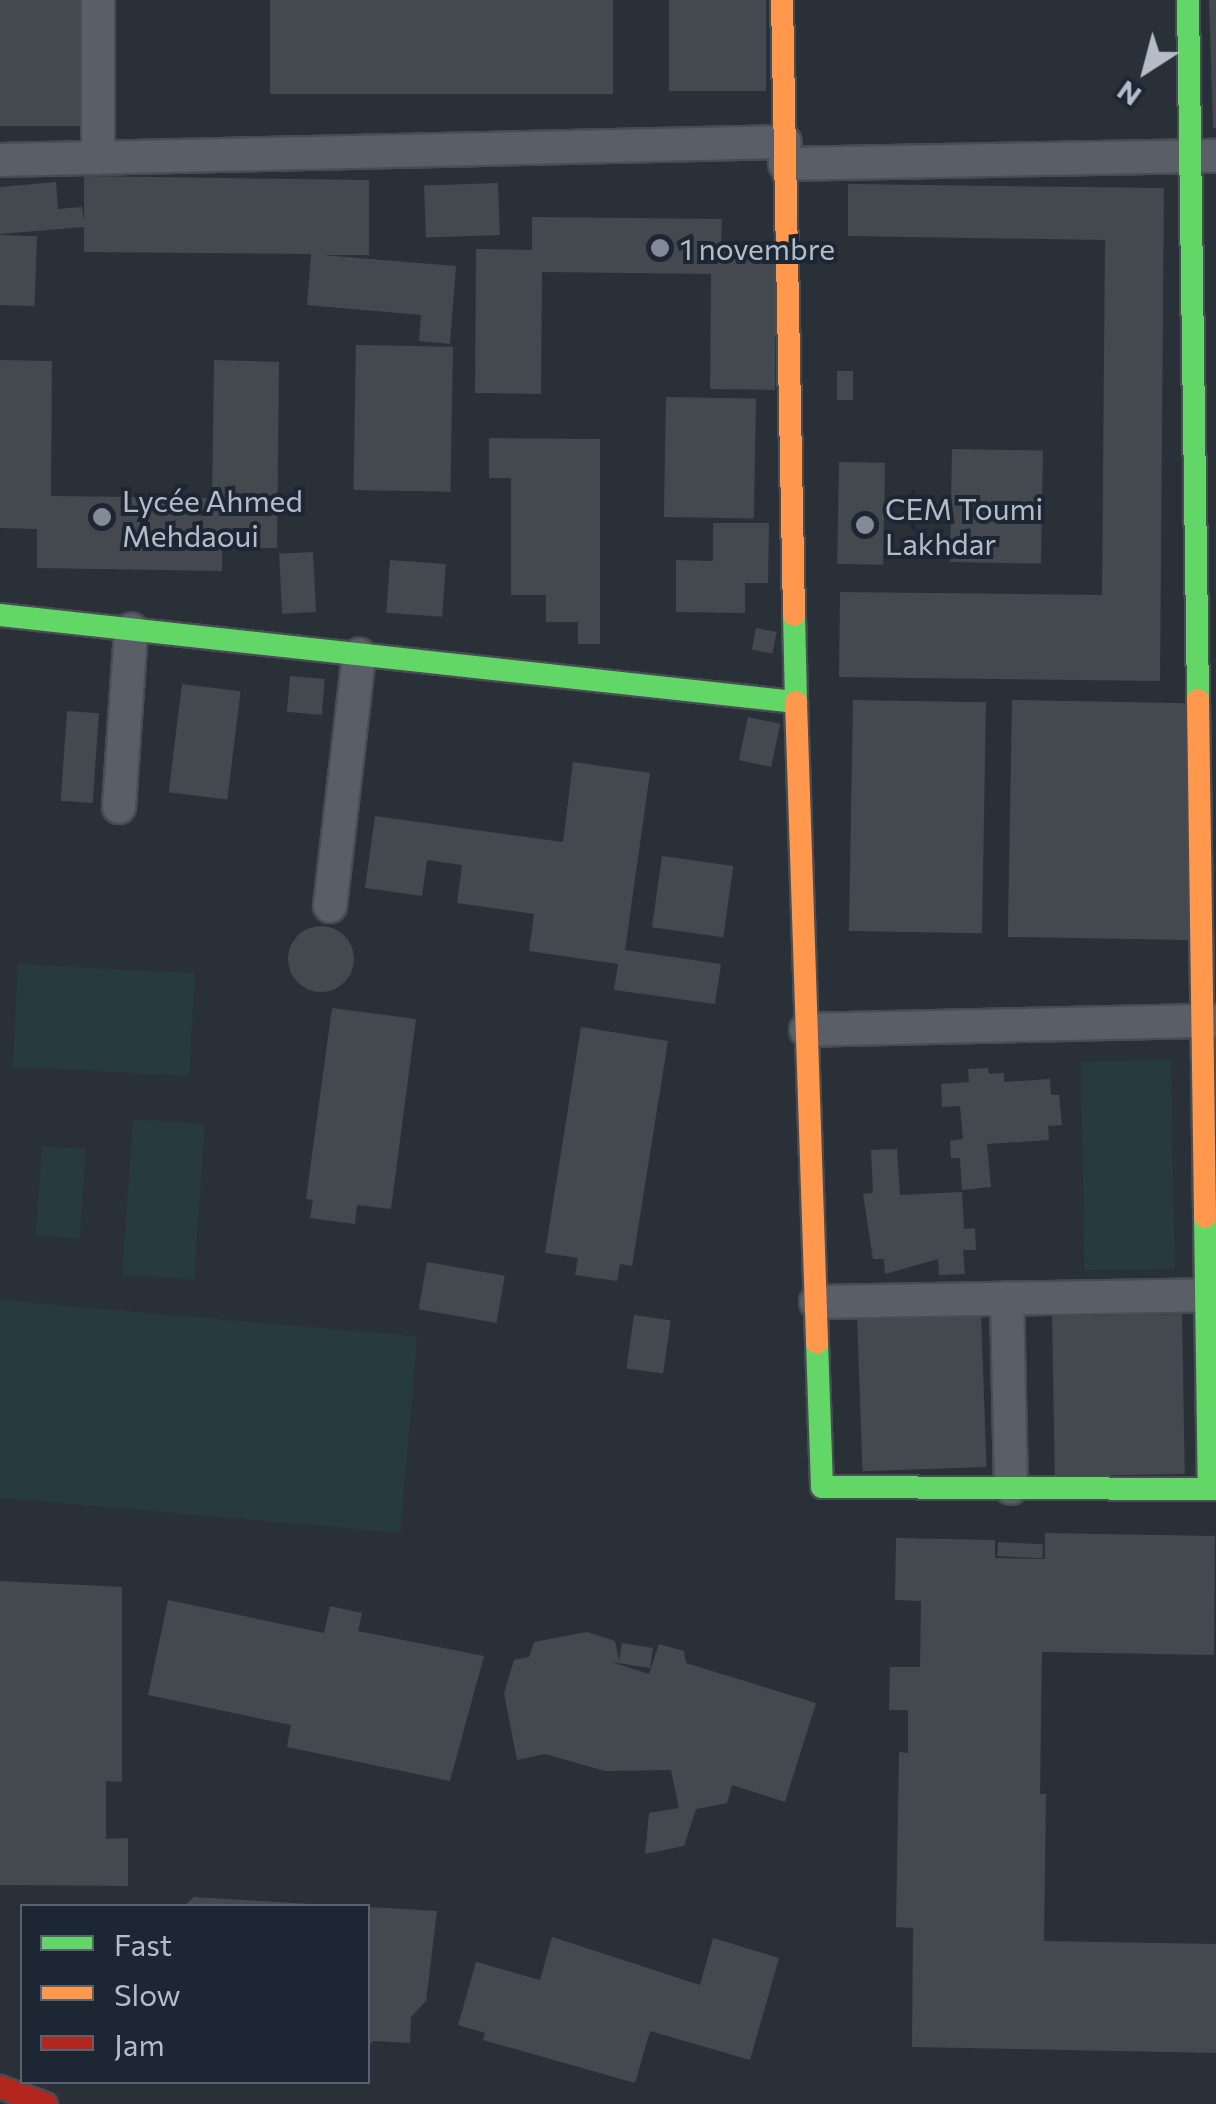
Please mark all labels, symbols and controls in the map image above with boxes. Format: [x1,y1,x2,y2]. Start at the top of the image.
north arrow [1096,20,1196,120]
text: N [1110,74,1147,114]
place label: 1 novembre [680,230,835,266]
marker: 1 novembre [649,237,671,259]
place label: Lycée Ahmed Mehdaoui [122,482,303,552]
place label: CEM Toumi Lakhdar [885,490,1043,560]
marker: Lycée Ahmed Mehdaoui [91,506,113,528]
marker: CEM Toumi Lakhdar [854,514,876,536]
legend [20,1904,370,2084]
text: Fast [114,1925,172,1962]
text: Slow [114,1975,181,2012]
text: Jam [114,2025,165,2062]

